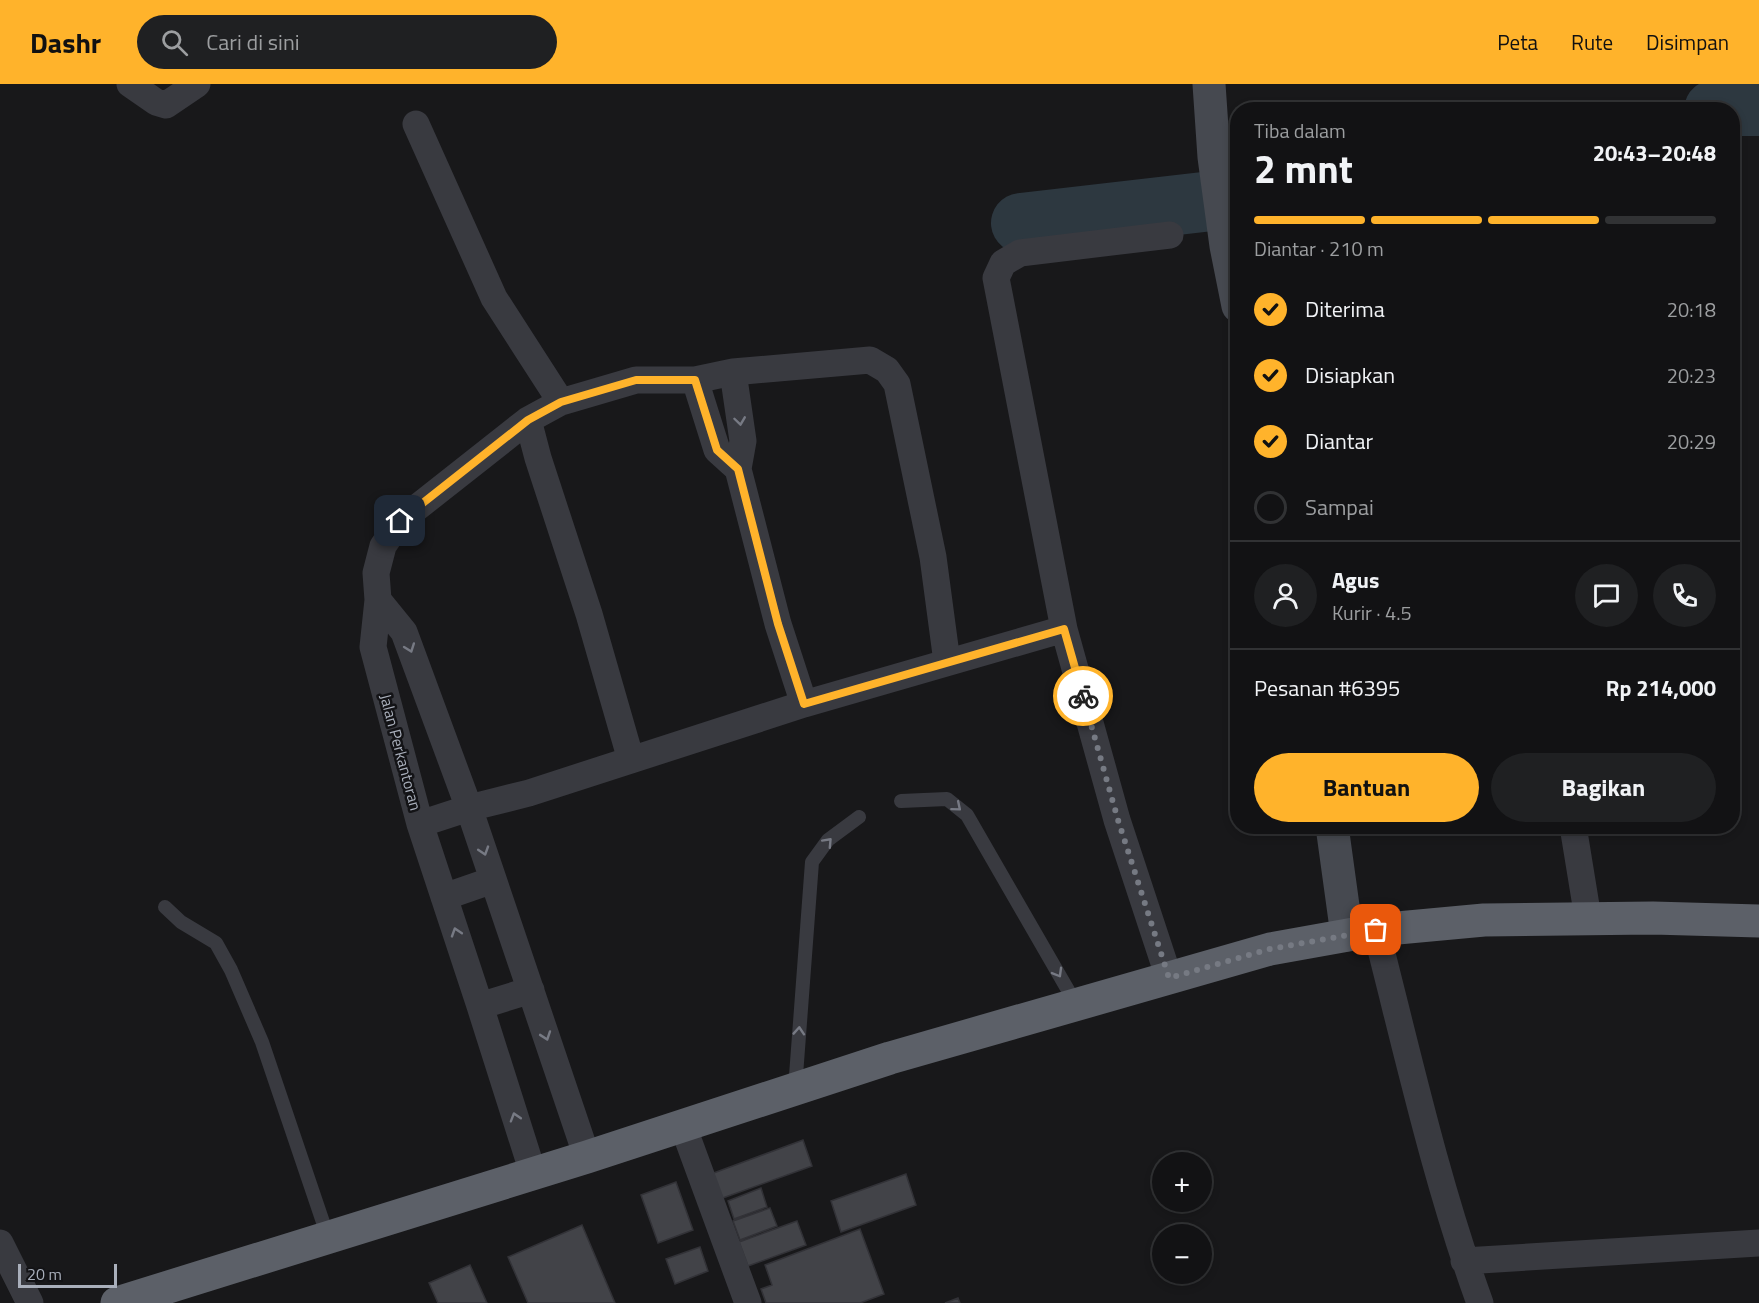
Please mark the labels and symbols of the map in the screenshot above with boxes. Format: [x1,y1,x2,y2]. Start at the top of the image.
one-way arrow [734,416,746,425]
pin [374,495,425,546]
one-way arrow [402,642,415,653]
courier [1053,666,1113,726]
street label: Jalan Perkantoran [374,691,428,813]
one-way arrow [950,800,961,811]
one-way arrow [821,838,832,849]
one-way arrow [476,845,489,856]
pin [1350,904,1401,955]
one-way arrow [451,927,463,938]
one-way arrow [1051,967,1063,977]
one-way arrow [792,1026,805,1035]
one-way arrow [539,1030,551,1041]
one-way arrow [510,1112,522,1123]
scale bar [18,1261,117,1288]

